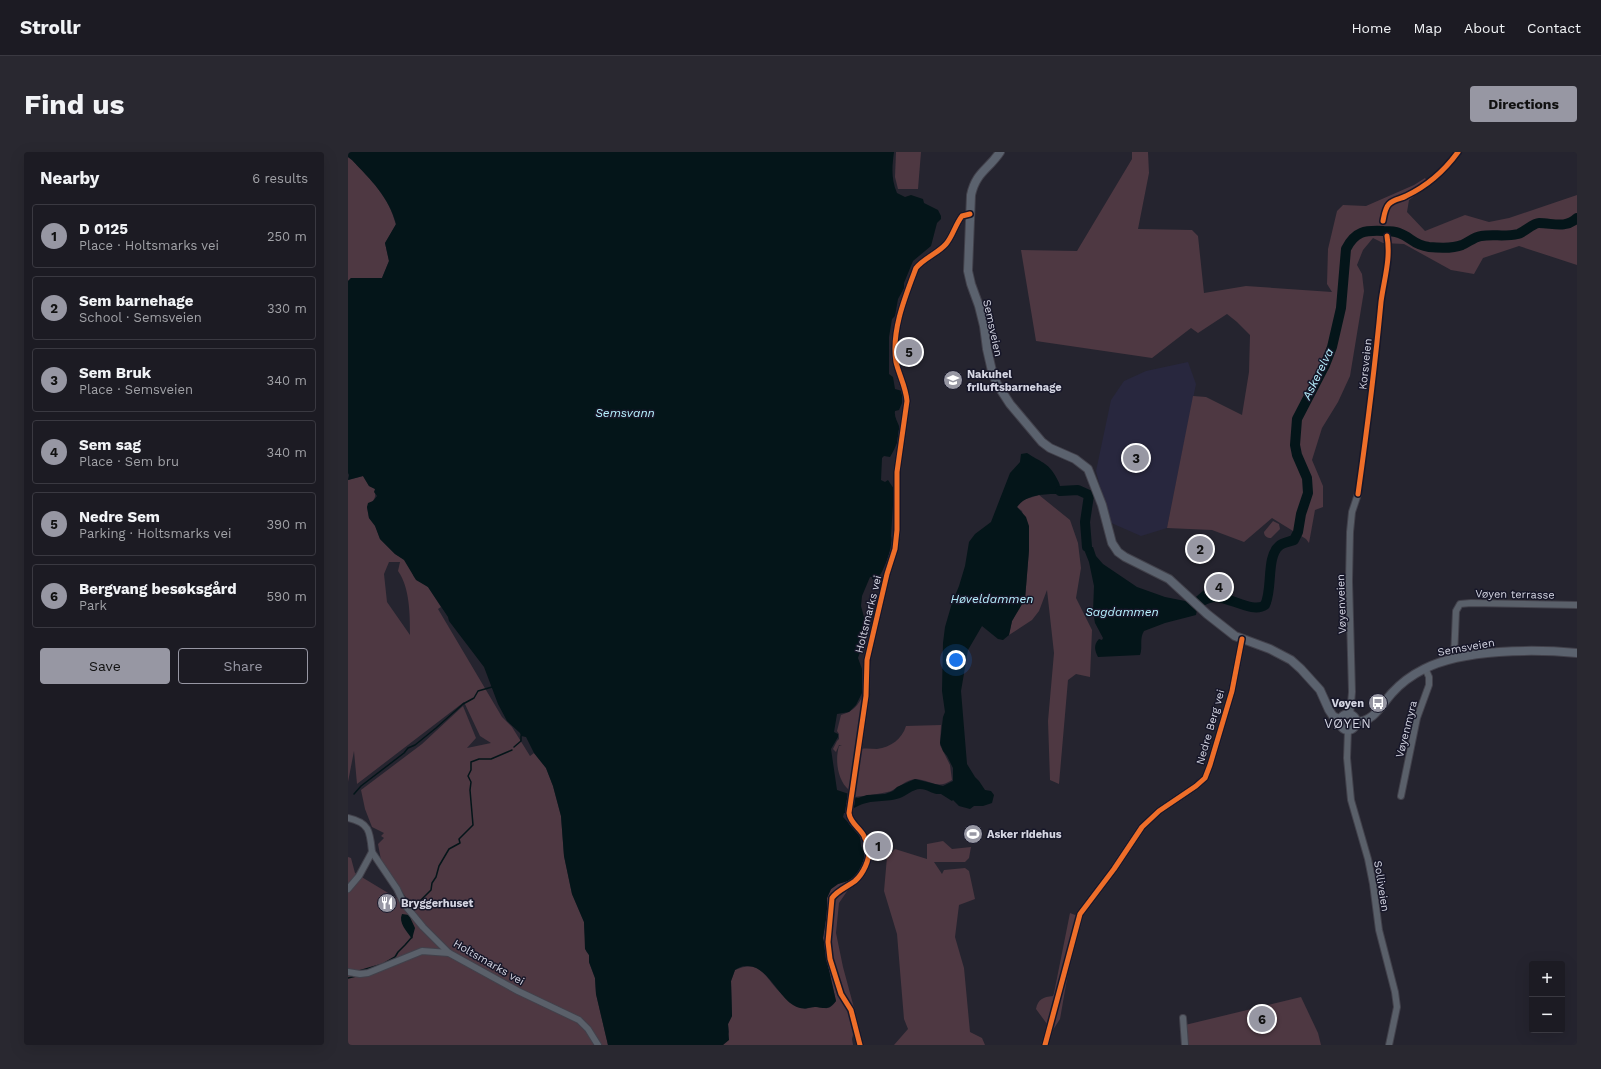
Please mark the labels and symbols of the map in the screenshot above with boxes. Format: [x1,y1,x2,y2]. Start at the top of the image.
street label: Semsveien [980,299,1005,358]
pin: 5 [896,337,922,367]
street label: Korsveien [1356,338,1375,390]
water label: Askerelva [1299,346,1337,403]
place label: Nakuhel friluftsbarnehage [967,368,1062,394]
school or university icon: Nakuhel friluftsbarnehage [942,369,964,391]
water label: Semsvann [595,406,655,420]
pin: 3 [1123,443,1149,473]
pin: 2 [1187,534,1213,564]
pin: 4 [1206,572,1232,602]
street label: Holtsmarks vei [853,574,884,654]
street label: Vøyenveien [1334,574,1349,634]
street label: Vøyen terrasse [1475,587,1555,602]
water label: Høveldammen [950,592,1034,606]
water label: Sagdammen [1085,605,1159,619]
street label: Semsveien [1437,636,1496,659]
your location [946,650,966,670]
street label: Nedre Berg vei [1194,688,1227,766]
bus stop icon: Vøyen [1367,692,1389,714]
place label: Vøyen [1332,697,1364,710]
street label: Vøyenmyra [1393,699,1420,759]
district label: VØYEN [1324,716,1372,731]
sports icon: Asker ridehus [962,823,984,845]
place label: Asker ridehus [987,828,1062,841]
pin: 1 [865,831,891,861]
street label: Solliveien [1371,860,1392,913]
restaurant icon: Bryggerhuset [376,892,398,914]
place label: Bryggerhuset [401,897,474,910]
street label: Holtsmarks vei [451,937,527,988]
pin: 6 [1249,1004,1275,1034]

